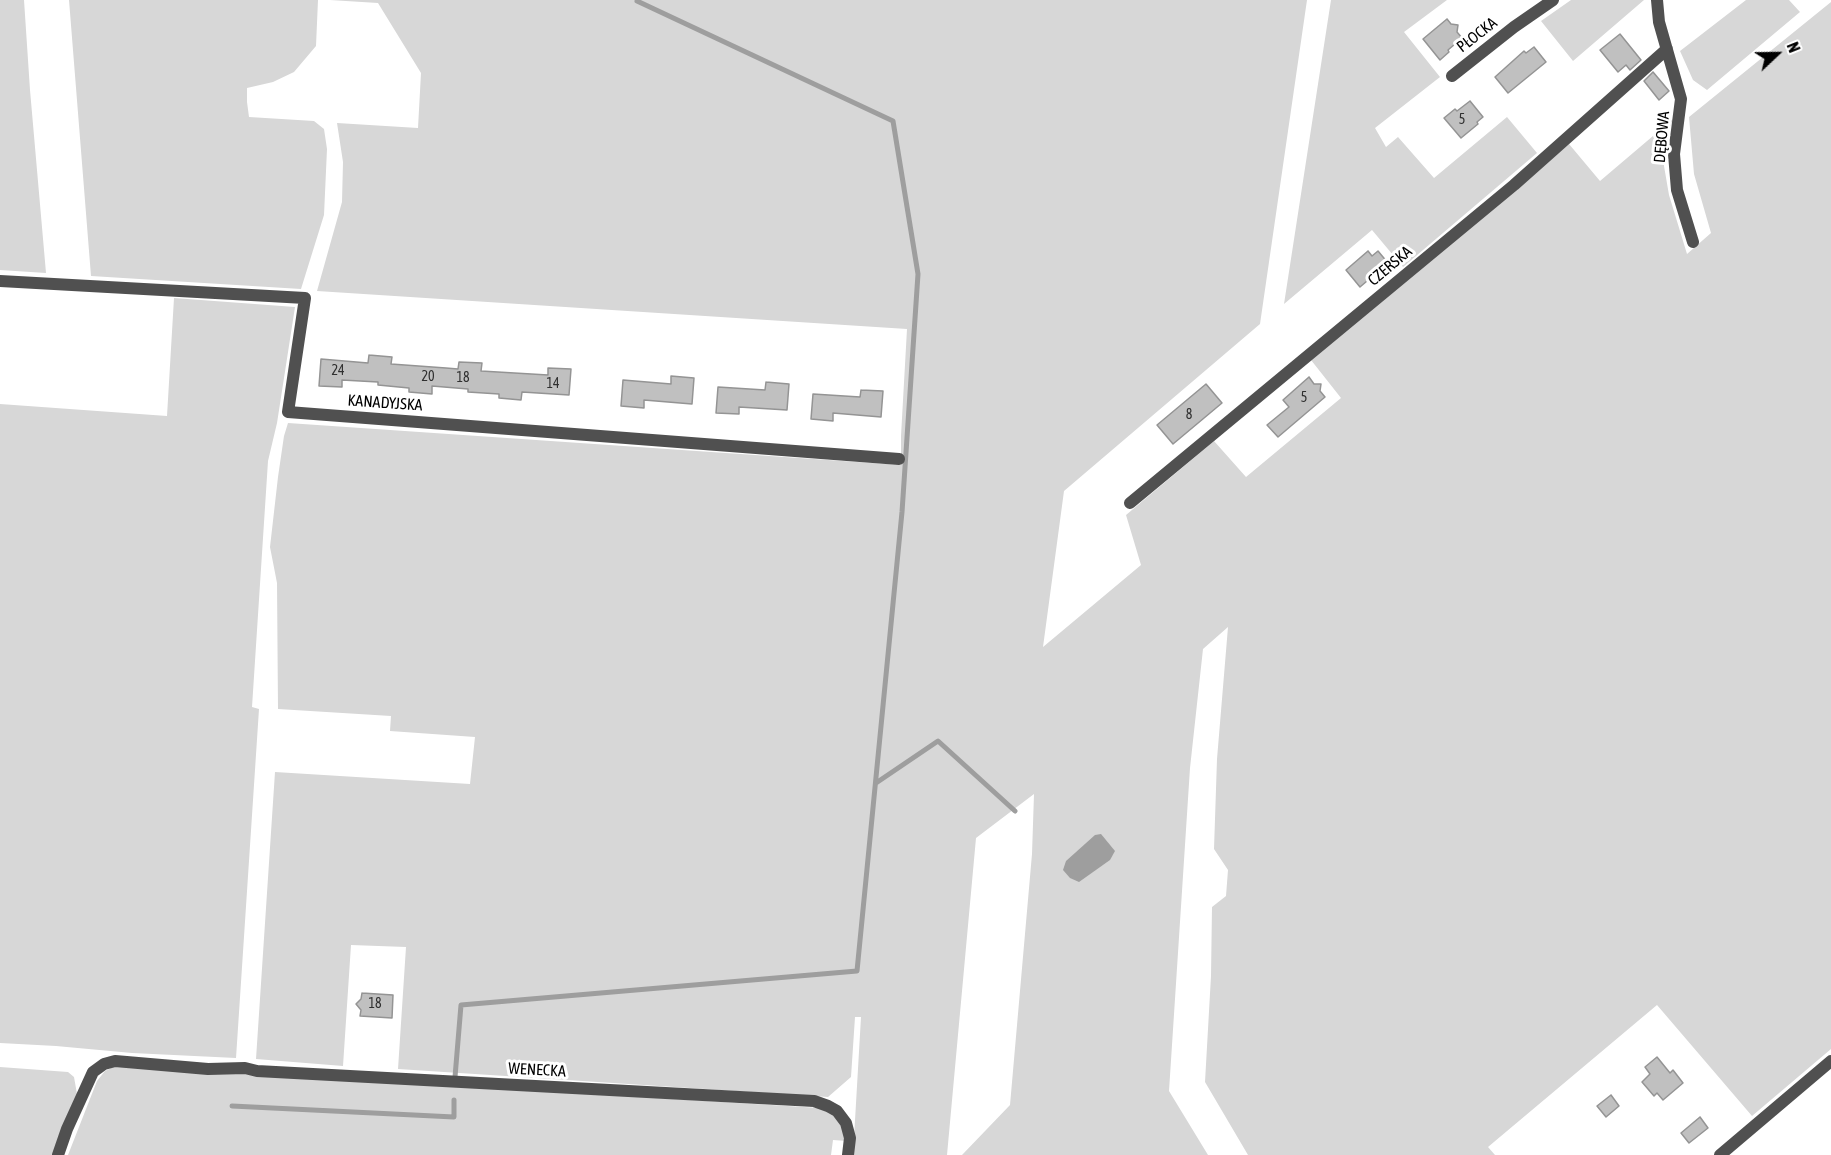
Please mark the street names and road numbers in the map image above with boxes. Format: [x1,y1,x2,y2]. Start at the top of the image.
street label: PŁOCKA [1453,13,1501,57]
street label: DĘBOWA [1650,110,1674,164]
street label: CZERSKA [1364,242,1416,290]
street label: KANADYJSKA [347,391,423,415]
street label: WENECKA [508,1059,566,1081]

